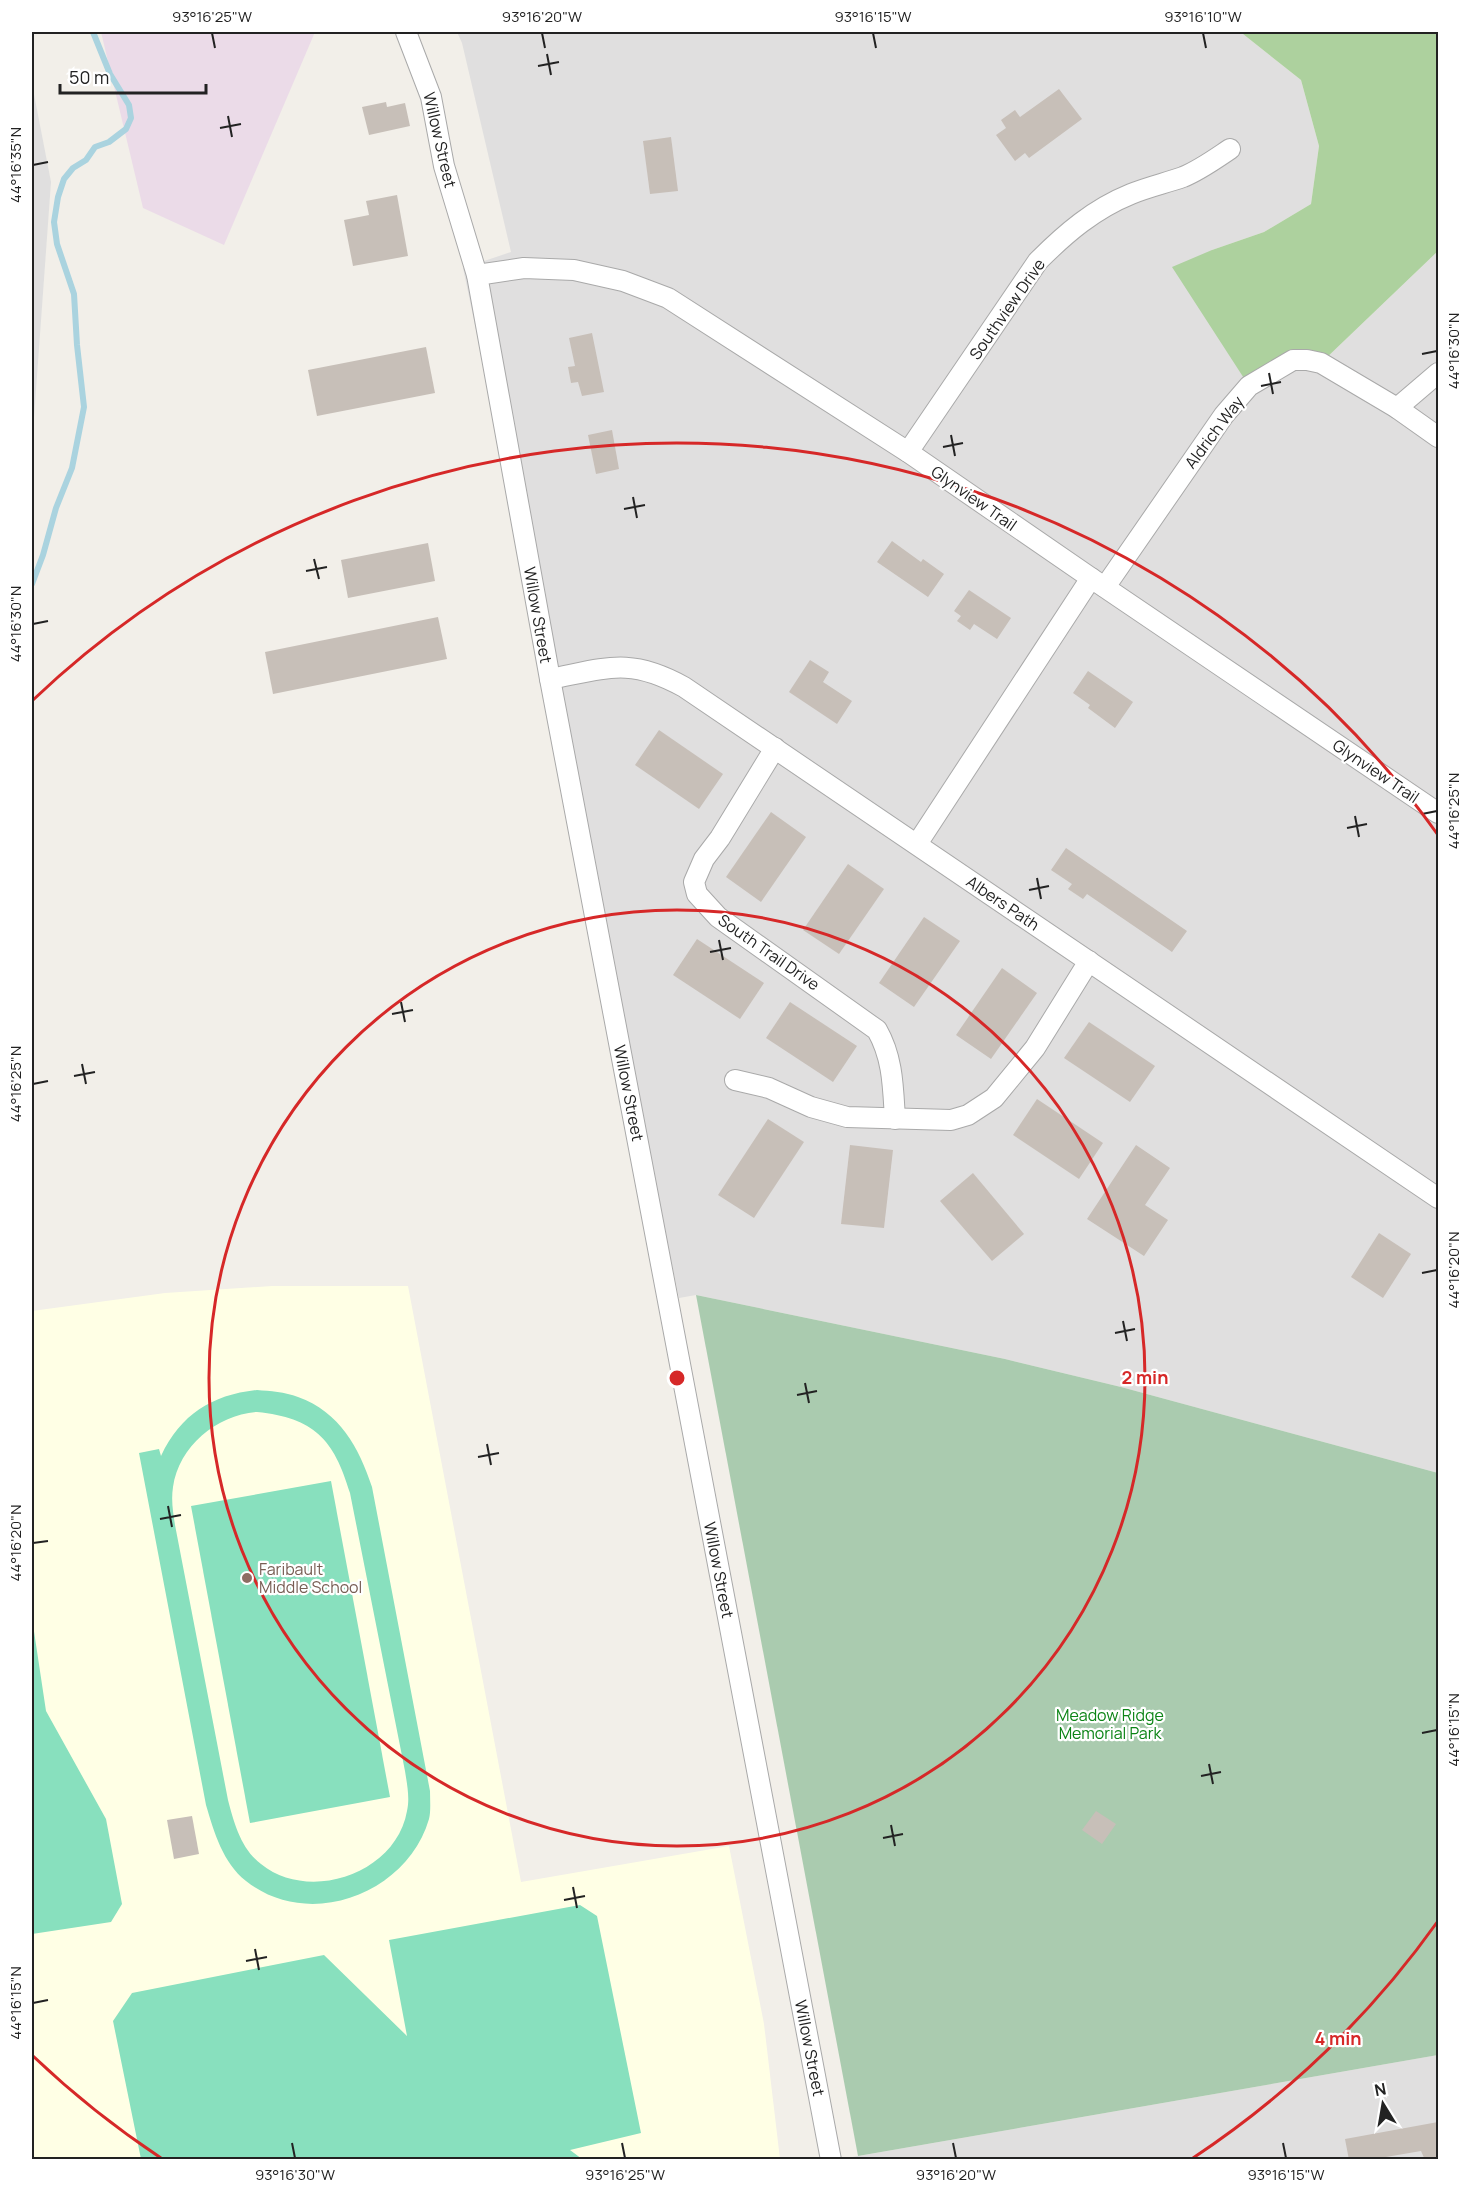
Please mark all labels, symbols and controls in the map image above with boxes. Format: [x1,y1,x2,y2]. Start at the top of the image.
text: 93°16'25"W [172,6,252,27]
text: 93°16'20"W [502,6,582,27]
text: 93°16'15"W [834,6,912,27]
text: 93°16'10"W [1164,6,1242,27]
scale bar [60,57,206,95]
text: 50 m [69,65,109,89]
street label: Willow Street [418,90,462,190]
text: 44°16'35"N [5,127,26,203]
street label: Southview Drive [964,254,1050,364]
text: 44°16'30"N [1443,313,1464,389]
street label: Aldrich Way [1179,391,1249,473]
street label: Glynview Trail [927,460,1021,536]
street label: Willow Street [519,565,557,665]
text: 44°16'30"N [5,586,26,662]
street label: Glynview Trail [1328,734,1424,808]
text: 44°16'25"N [1443,773,1464,849]
street label: Albers Path [962,870,1044,936]
street label: South Trail Drive [714,909,824,995]
street label: Willow Street [609,1043,649,1143]
text: 44°16'25"N [5,1046,26,1122]
text: 44°16'20"N [1443,1232,1464,1308]
text: 2 min [1122,1365,1168,1389]
centre of rings [667,1368,687,1388]
text: 44°16'20"N [5,1505,26,1581]
street label: Willow Street [699,1520,739,1620]
place label: Faribault Middle School [259,1558,362,1598]
marker: Faribault Middle School [240,1571,254,1585]
text: 44°16'15"N [1443,1693,1464,1767]
park label: Meadow Ridge Memorial Park [1056,1704,1164,1744]
text: 44°16'15"N [5,1966,26,2040]
street label: Willow Street [790,1998,830,2098]
text: 4 min [1314,2026,1362,2050]
north arrow [1353,2074,1413,2134]
text: N [1372,2077,1388,2101]
text: 93°16'30"W [255,2164,335,2185]
text: 93°16'25"W [585,2164,665,2185]
text: 93°16'20"W [916,2164,996,2185]
text: 93°16'15"W [1247,2164,1325,2185]

